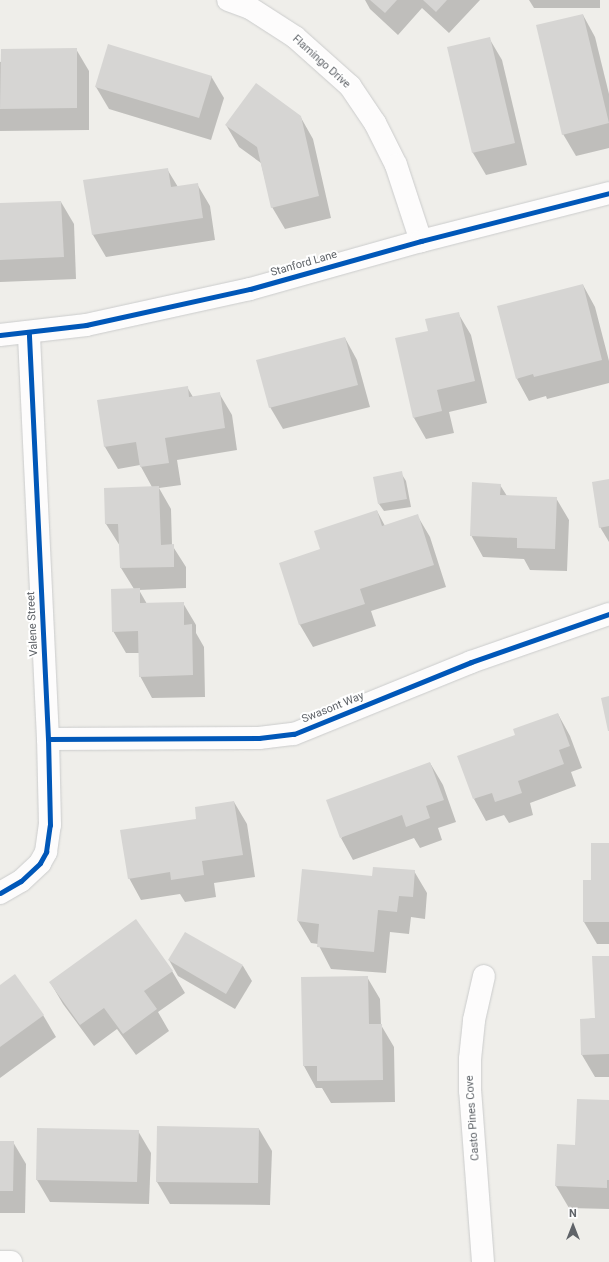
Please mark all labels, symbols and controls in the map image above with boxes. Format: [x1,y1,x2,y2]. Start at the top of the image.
street label: Flamingo Drive [289,33,353,91]
street label: Stanford Lane [269,248,339,280]
street label: Valene Street [25,591,41,657]
street label: Swasont Way [300,690,366,726]
street label: Casto Pines Cove [463,1075,483,1161]
north arrow [553,1206,593,1246]
text: N [569,1207,577,1220]

